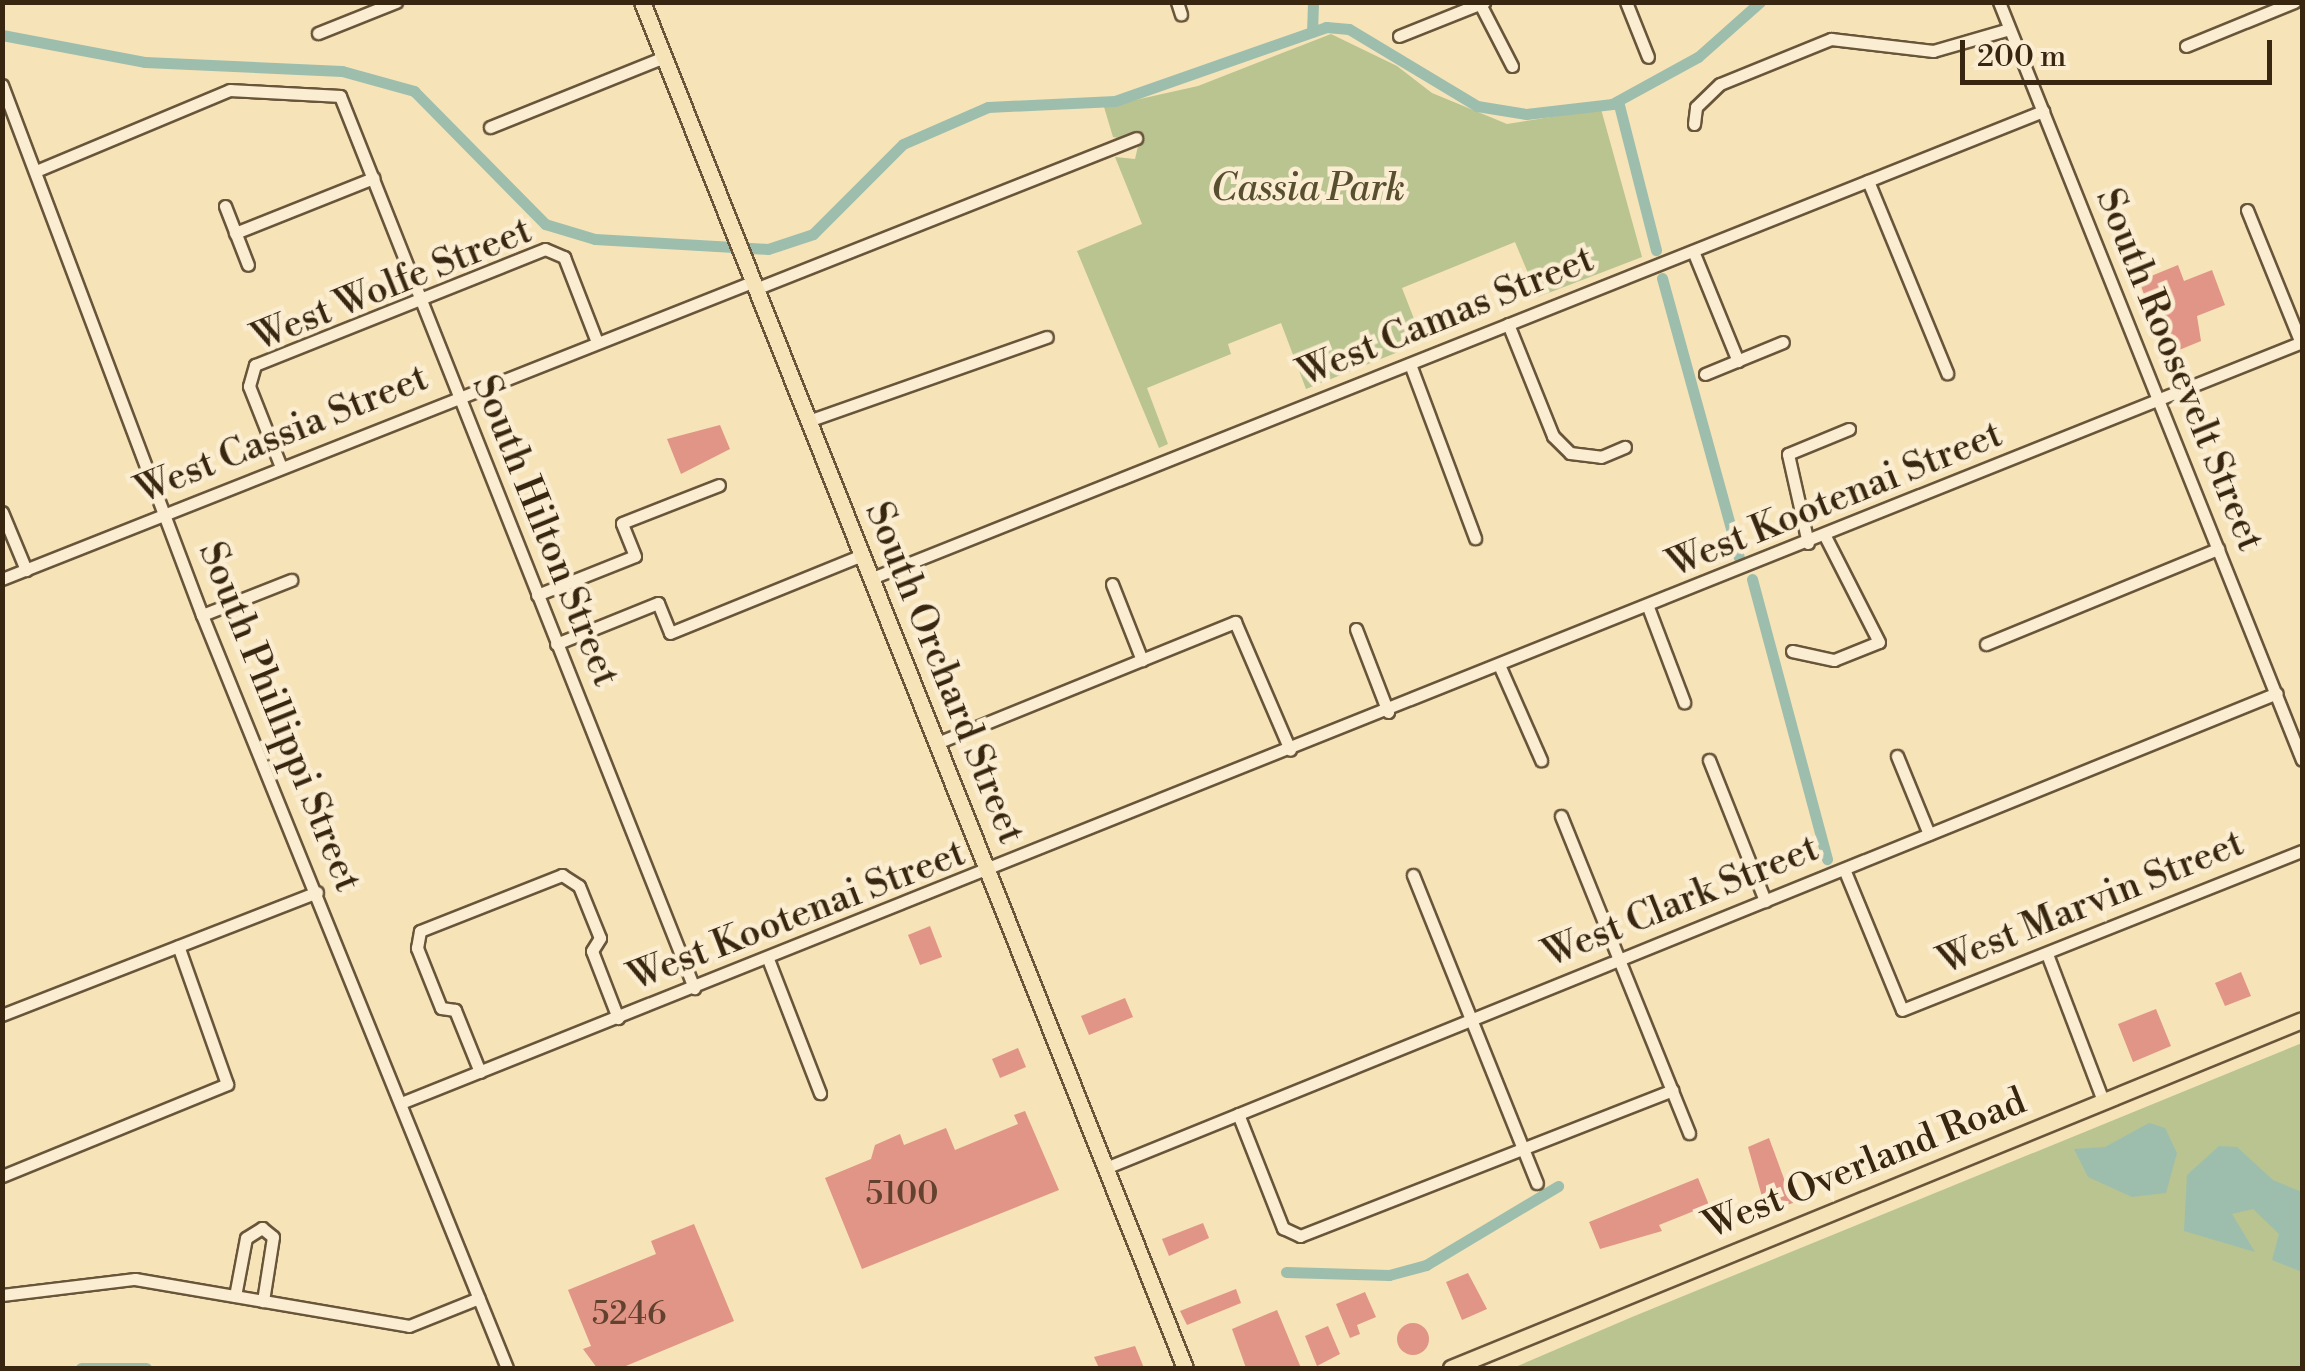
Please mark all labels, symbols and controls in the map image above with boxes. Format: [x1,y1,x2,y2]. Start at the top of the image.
scale bar [1965,20,2278,82]
text: 200 m [1977,38,2066,76]
park label: Cassia Park [1211,166,1405,212]
street label: South Roosevelt Street [2085,182,2273,558]
street label: West Wolfe Street [246,208,538,362]
street label: West Camas Street [1291,237,1601,397]
street label: West Cassia Street [129,356,435,514]
street label: South Hilton Street [462,369,628,693]
street label: West Kootenai Street [1661,412,2009,588]
street label: South Orchard Street [855,496,1033,850]
street label: South Phillippi Street [188,536,370,898]
street label: West Marvin Street [1932,821,2250,985]
street label: West Clark Street [1537,826,1825,978]
street label: West Kootenai Street [622,831,972,1001]
street label: West Overland Road [1697,1079,2033,1249]
house number: 5100 [866,1175,938,1213]
house number: 5246 [592,1295,666,1333]

